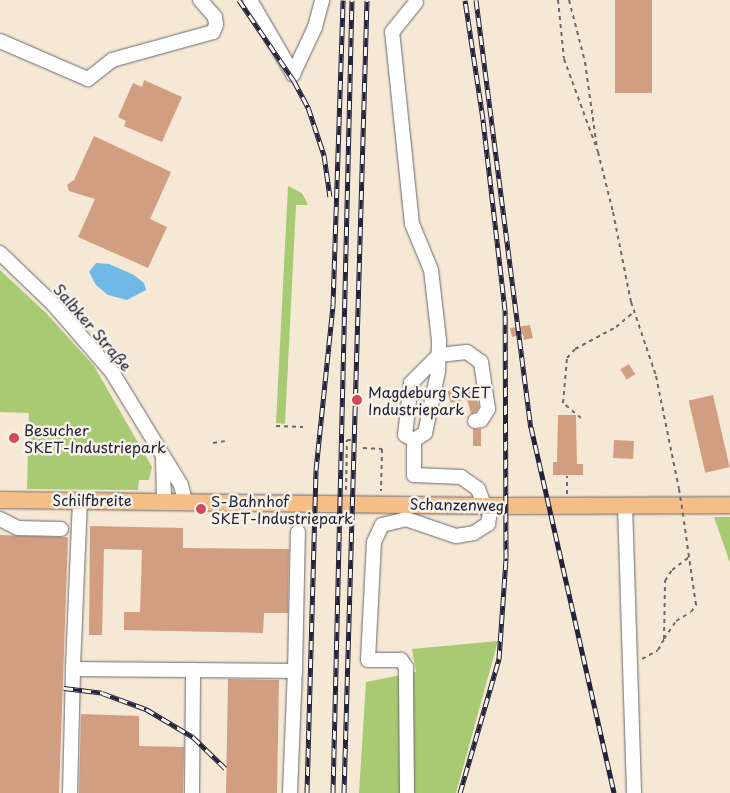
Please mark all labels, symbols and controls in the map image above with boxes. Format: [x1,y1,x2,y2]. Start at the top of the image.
street label: Salbker Straße [50,280,136,374]
place label: Magdeburg SKET Industriepark [368,382,492,417]
marker: Magdeburg SKET Industriepark [350,393,364,407]
place label: Besucher SKET-Industriepark [24,420,166,455]
marker: Besucher SKET-Industriepark [8,432,20,444]
street label: Schilfbreite [52,491,132,509]
place label: S-Bahnhof SKET-Industriepark [211,491,353,526]
street label: Schanzenweg [409,494,505,514]
marker: S-Bahnhof SKET-Industriepark [195,503,207,515]

